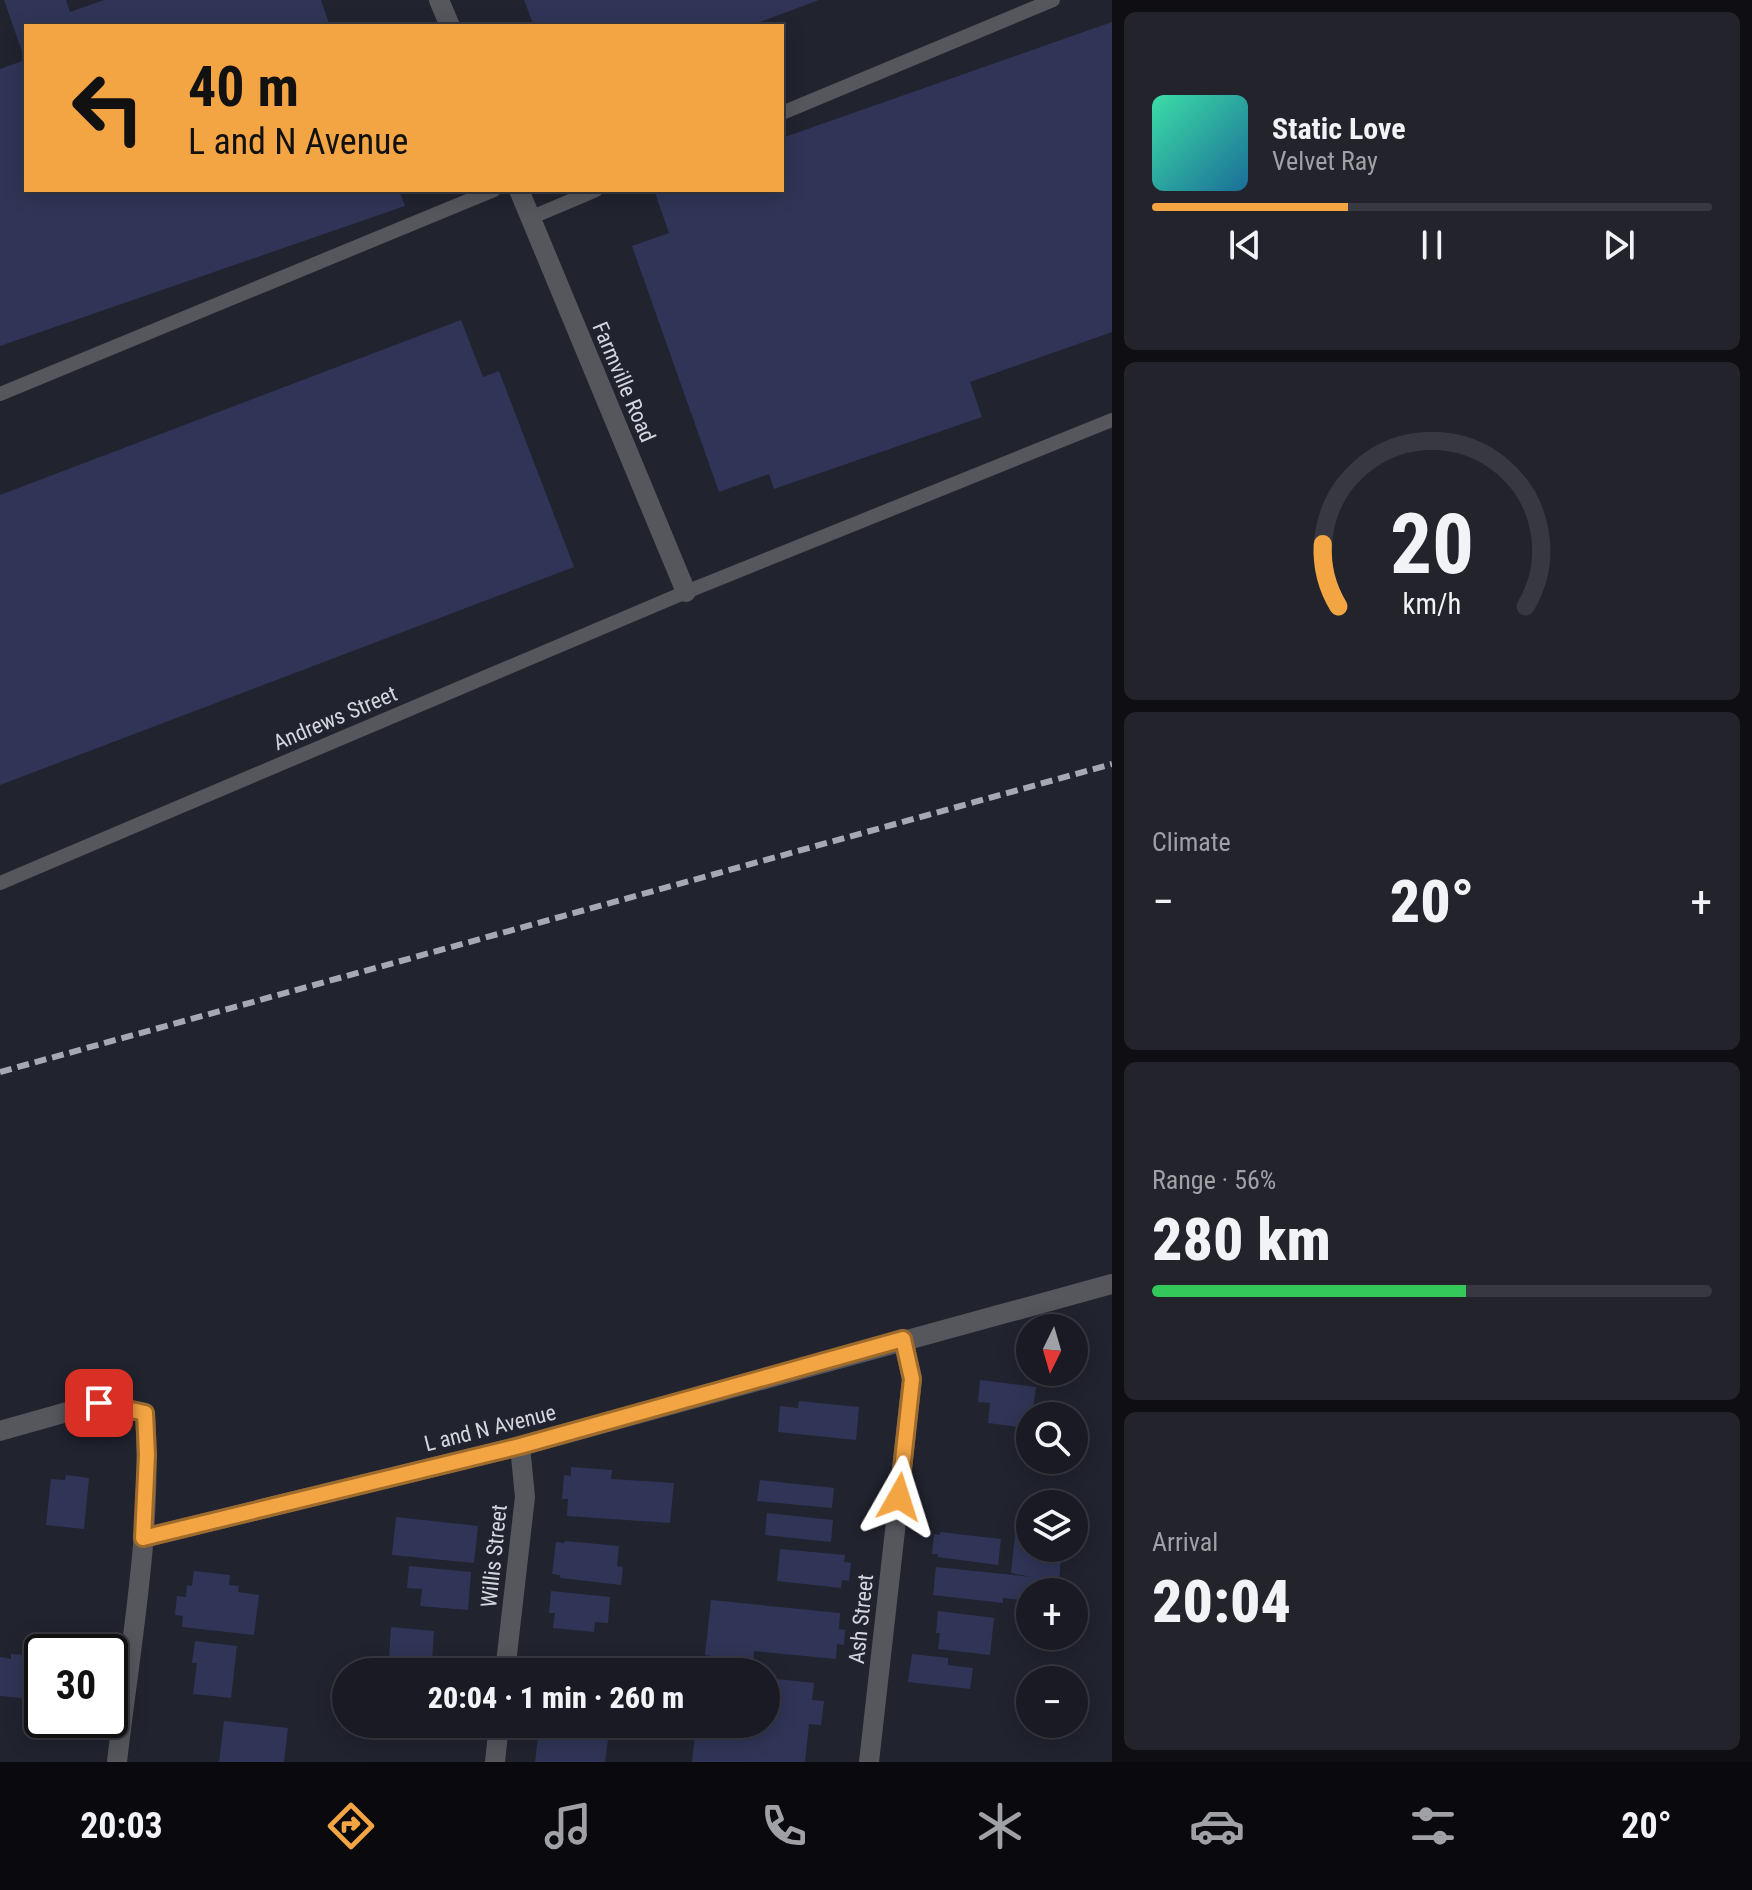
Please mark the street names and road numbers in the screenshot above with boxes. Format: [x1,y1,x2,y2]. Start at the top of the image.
street label: Farmville Road [587,318,661,446]
street label: Andrews Street [269,681,401,755]
street label: L and N Avenue [422,1400,558,1456]
street label: Willis Street [476,1503,512,1609]
street label: Ash Street [844,1573,878,1665]

